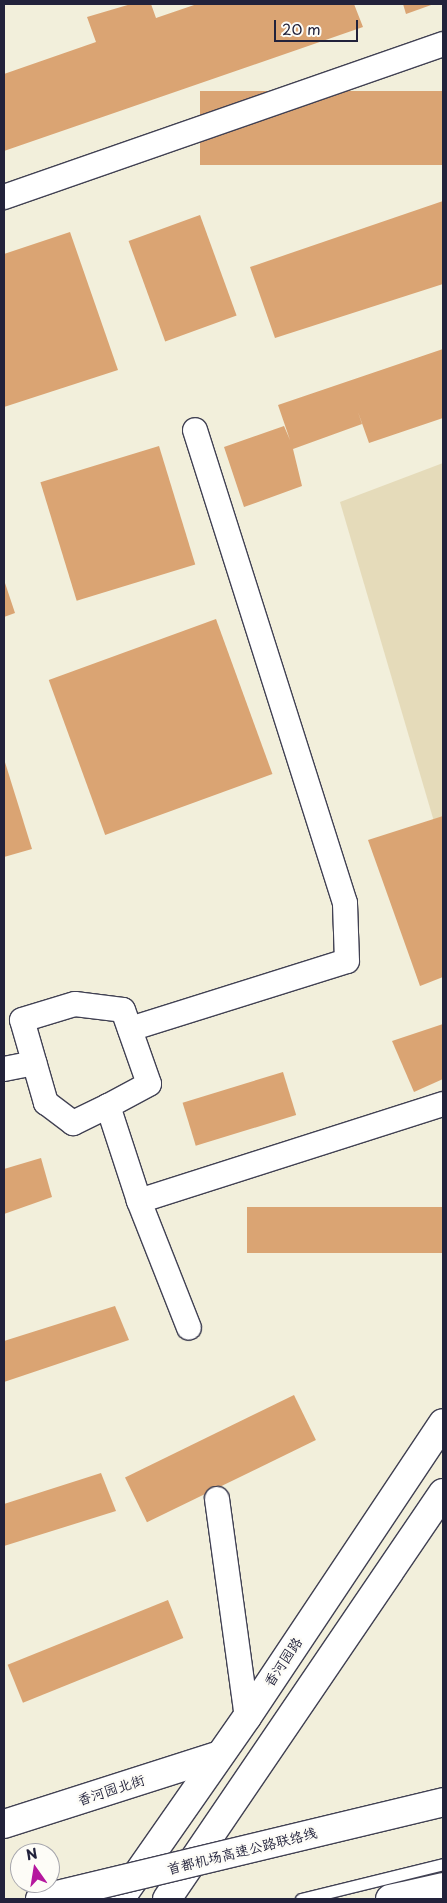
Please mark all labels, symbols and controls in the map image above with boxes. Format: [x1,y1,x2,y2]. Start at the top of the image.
scale bar [277,10,361,42]
text: 20 m [282,17,321,40]
street label: 香河园路 [260,1634,306,1690]
street label: 香河园北街 [75,1771,147,1809]
street label: 首都机场高速公路联络线 [165,1824,319,1878]
text: N [24,1842,40,1865]
north arrow [10,1843,60,1893]

